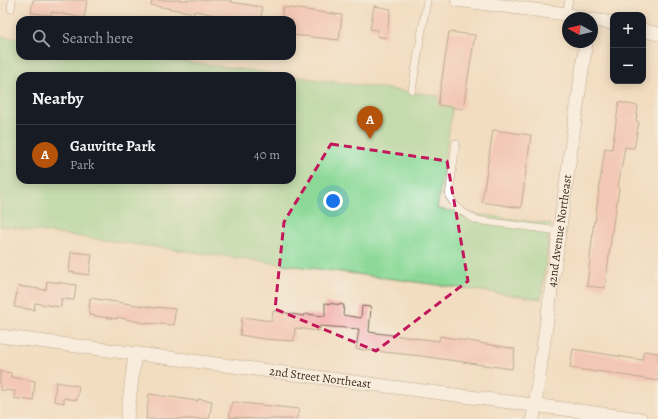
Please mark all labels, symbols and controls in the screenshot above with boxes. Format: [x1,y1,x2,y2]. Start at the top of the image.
north arrow [562,12,598,48]
map controls [610,12,646,84]
button: + [610,12,646,48]
search box [16,16,296,60]
icon: search [30,27,52,49]
text: Search here [62,28,133,48]
button: − [610,48,646,84]
text: Nearby [32,87,83,110]
pin: A [357,106,383,139]
text: Gauvitte Park [70,136,155,156]
text: A [41,146,49,163]
text: 40 m [254,146,280,163]
text: Park [70,156,94,173]
street label: 42nd Avenue Northeast [544,173,575,288]
your location [323,191,343,211]
street label: 2nd Street Northeast [269,363,372,392]

